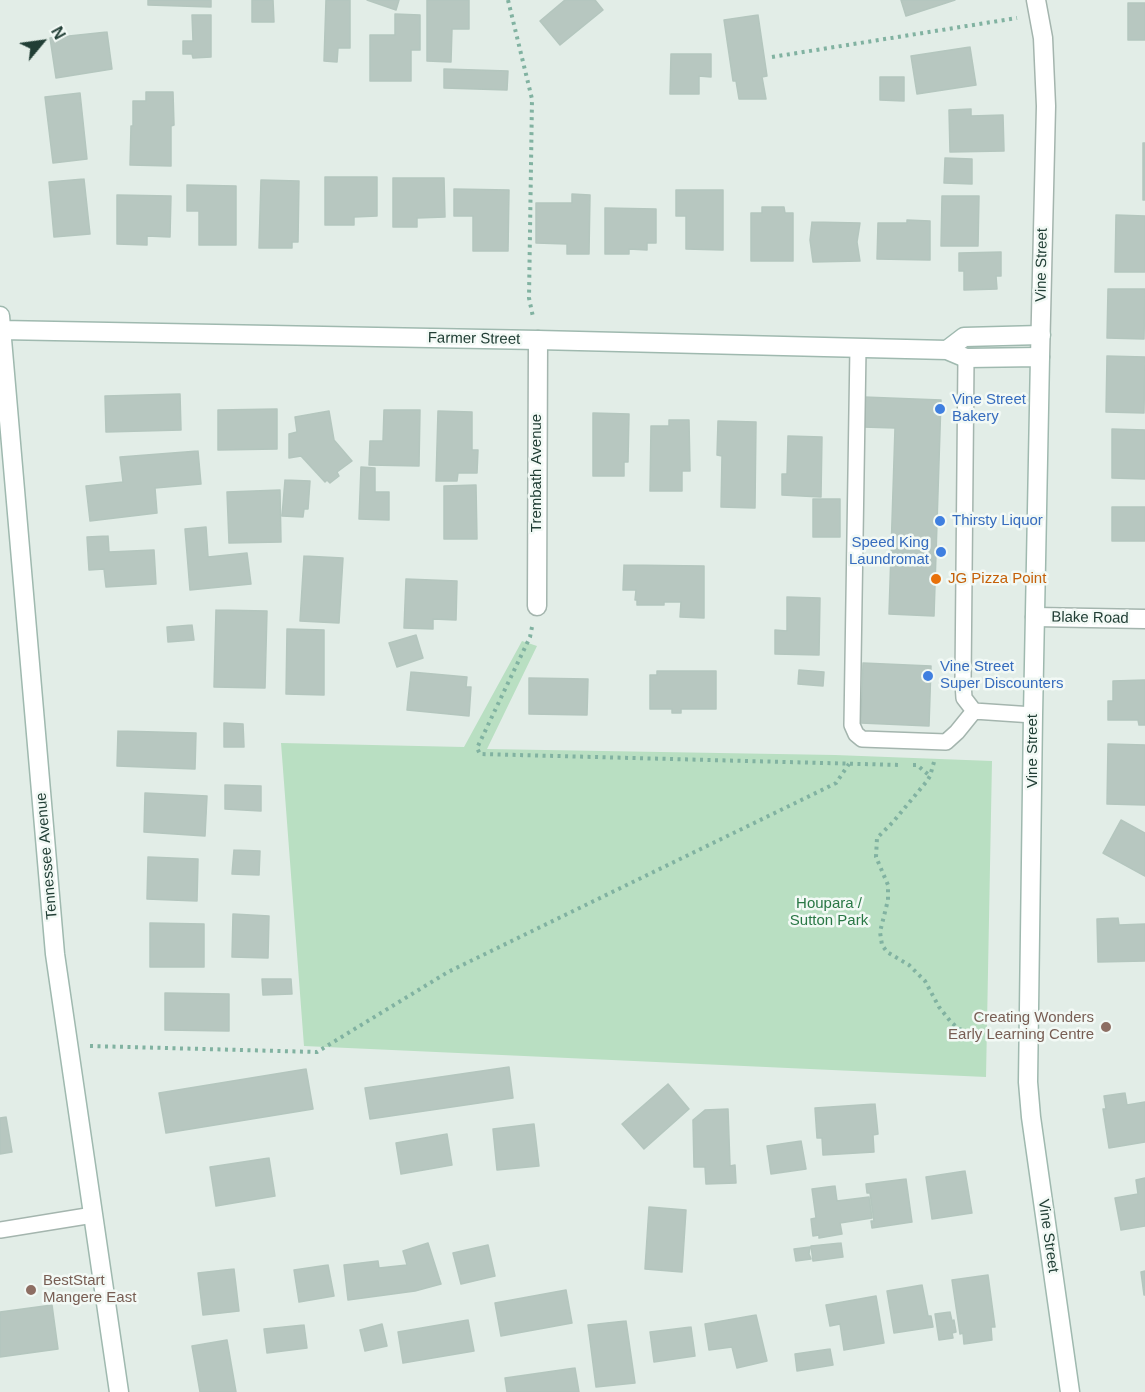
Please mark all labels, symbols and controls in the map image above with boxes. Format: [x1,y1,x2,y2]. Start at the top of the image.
north arrow [12,12,72,72]
text: N [48,24,68,42]
street label: Vine Street [1032,228,1052,302]
street label: Farmer Street [428,329,520,349]
place label: Vine Street Bakery [952,391,1026,426]
marker: Vine Street Bakery [933,402,947,416]
street label: Trembath Avenue [528,414,546,532]
place label: Thirsty Liquor [952,512,1043,530]
marker: Thirsty Liquor [933,514,947,528]
place label: Speed King Laundromat [849,534,929,569]
marker: Speed King Laundromat [934,545,948,559]
place label: JG Pizza Point [948,570,1046,588]
marker: JG Pizza Point [929,572,943,586]
street label: Blake Road [1051,608,1129,628]
place label: Vine Street Super Discounters [940,658,1063,693]
marker: Vine Street Super Discounters [921,669,935,683]
street label: Vine Street [1024,714,1042,788]
street label: Tennessee Avenue [32,792,62,920]
park label: Houpara / Sutton Park [790,895,868,930]
place label: Creating Wonders Early Learning Centre [948,1009,1094,1044]
marker: Creating Wonders Early Learning Centre [1099,1020,1113,1034]
street label: Vine Street [1034,1198,1062,1274]
place label: BestStart Mangere East [43,1272,136,1307]
marker: BestStart Mangere East [24,1283,38,1297]

